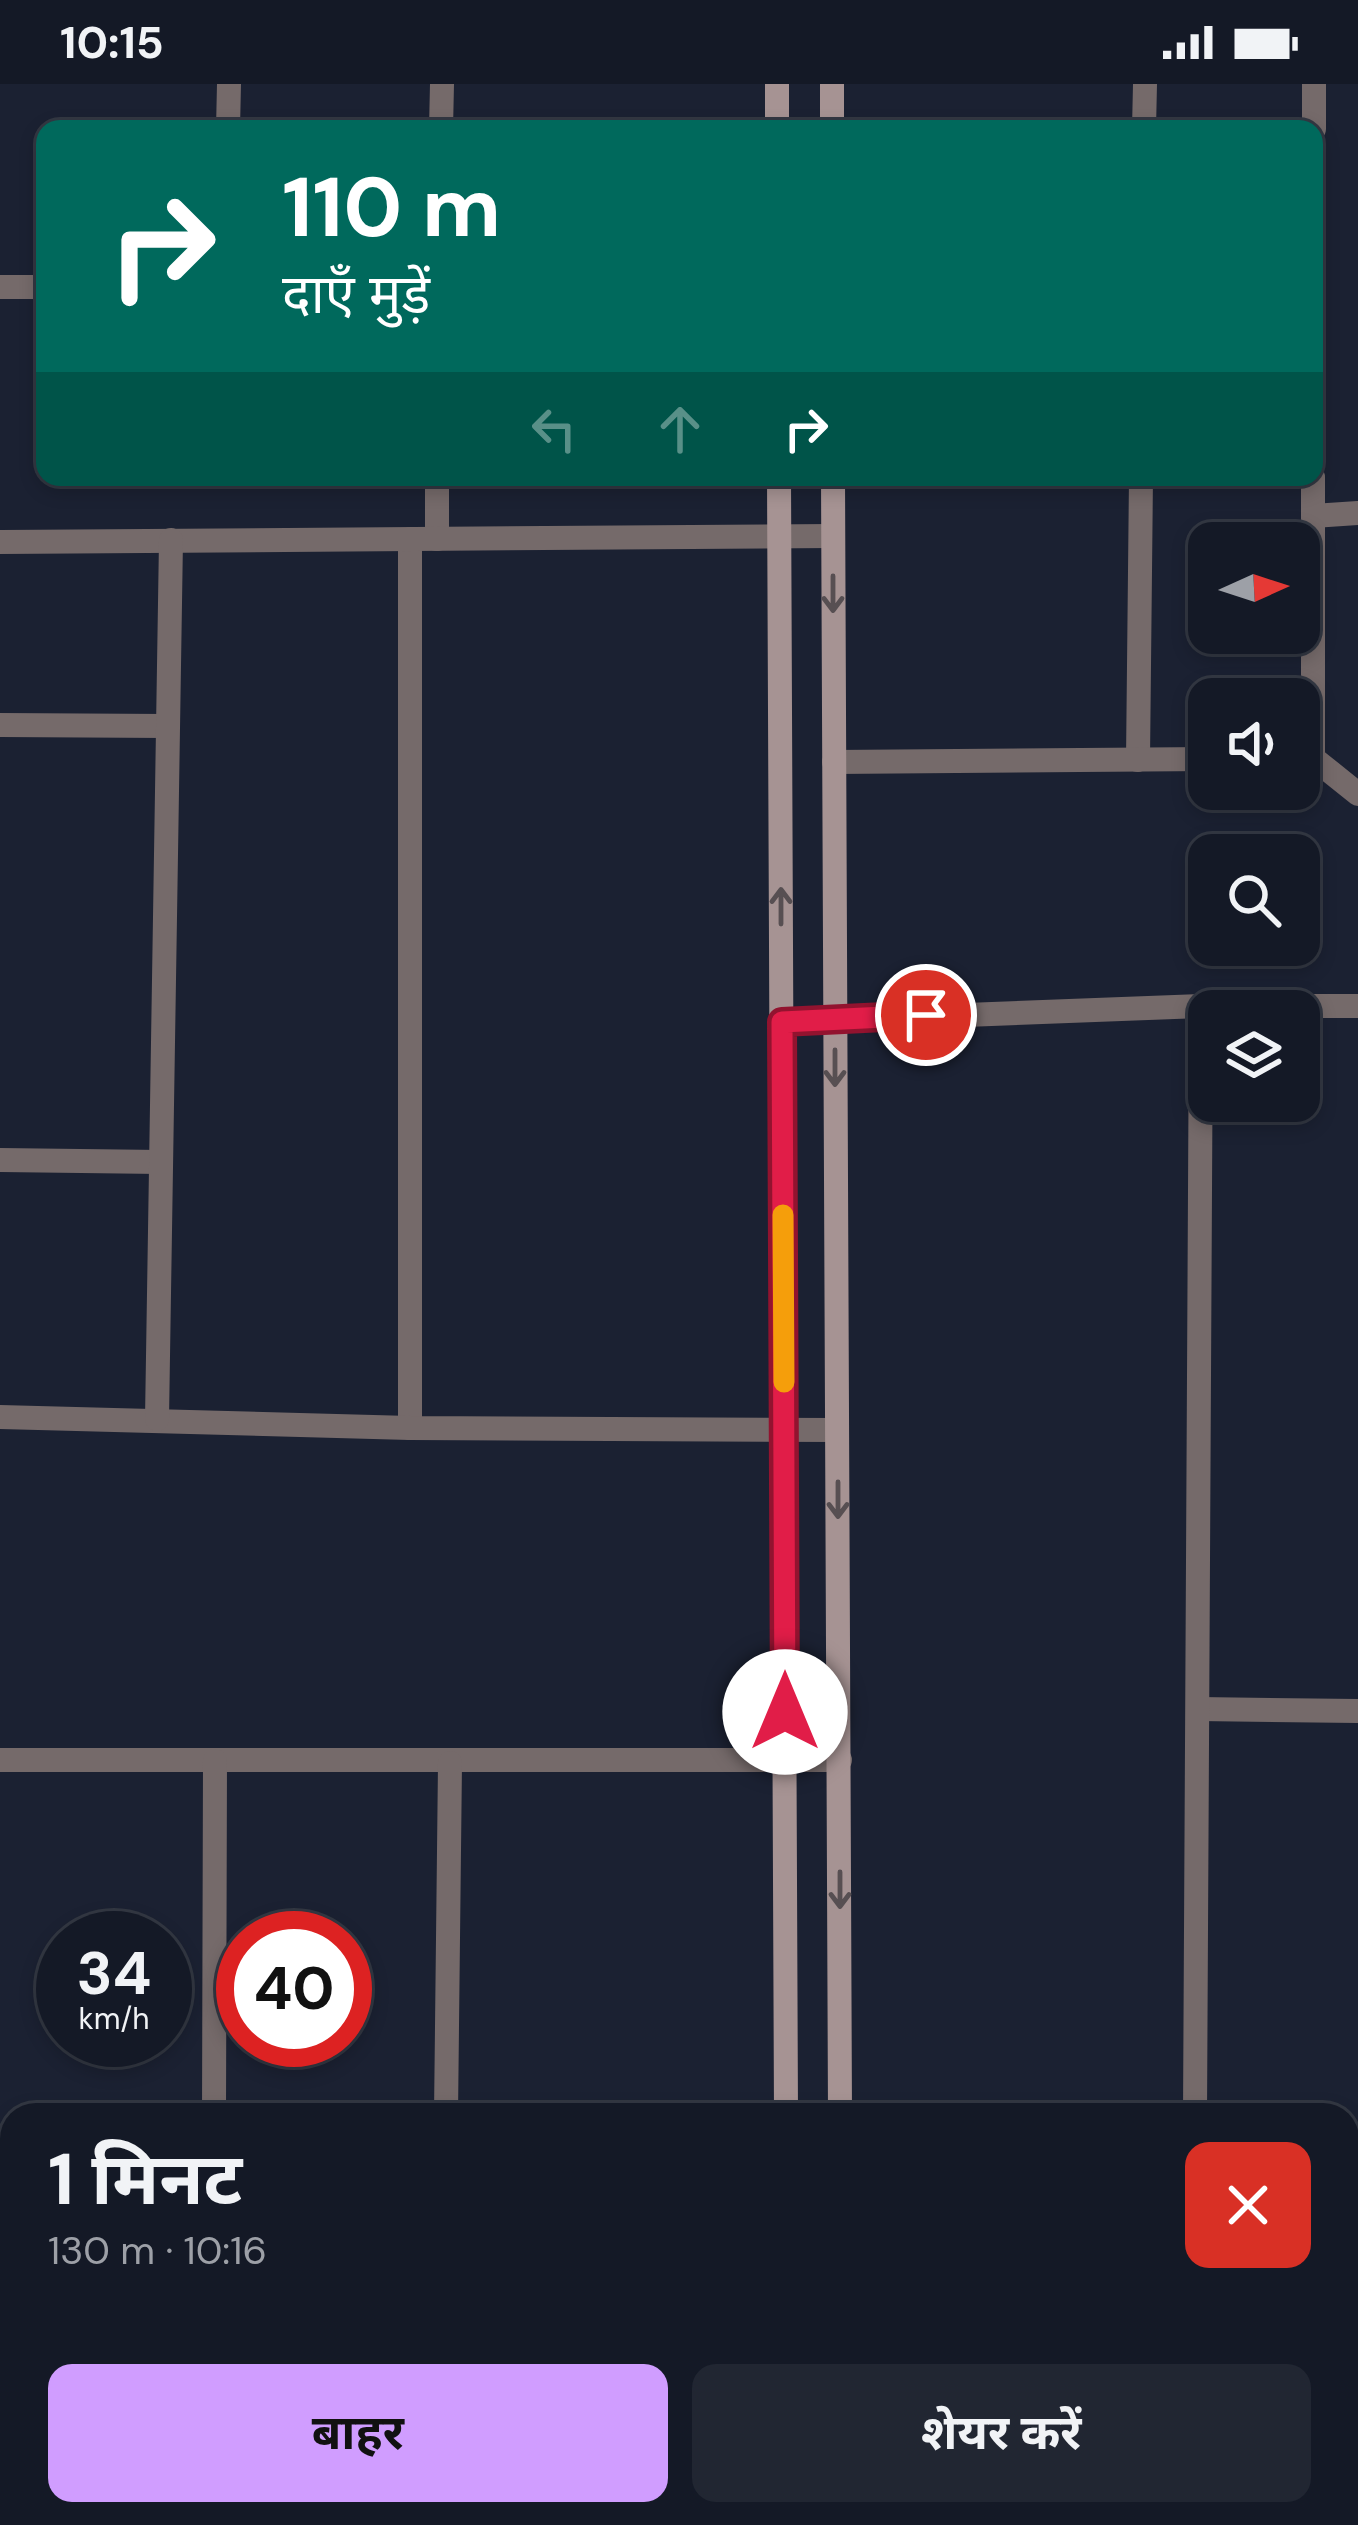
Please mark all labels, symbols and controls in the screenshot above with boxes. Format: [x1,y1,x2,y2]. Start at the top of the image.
text: 10:15 [60,13,164,72]
text: 110 m [282,153,501,262]
icon: right [84,168,240,324]
text: दाएँ मुड़ें [282,259,430,330]
icon: left [521,396,587,462]
icon: ahead [647,396,713,462]
icon: right [773,396,839,462]
north arrow [1188,522,1320,654]
map controls [1188,522,1320,1122]
one-way arrow [822,574,844,613]
button: sound [1188,678,1320,810]
button: search [1188,834,1320,966]
one-way arrow [770,887,793,926]
pin [875,964,977,1066]
icon: arrive [893,982,959,1048]
button: layers [1188,990,1320,1122]
one-way arrow [824,1048,846,1087]
one-way arrow [826,1480,849,1519]
position arrow [722,1649,848,1775]
one-way arrow [829,1870,851,1909]
speed limit sign: 40 [216,1911,372,2067]
text: 34 [76,1934,152,2013]
text: km/h [79,1999,149,2038]
text: 1 मिनट [48,2133,242,2226]
button: close [1185,2142,1311,2268]
text: 130 m · 10:16 [48,2225,267,2276]
button: बाहर [48,2364,668,2502]
button: शेयर करें [692,2364,1311,2502]

